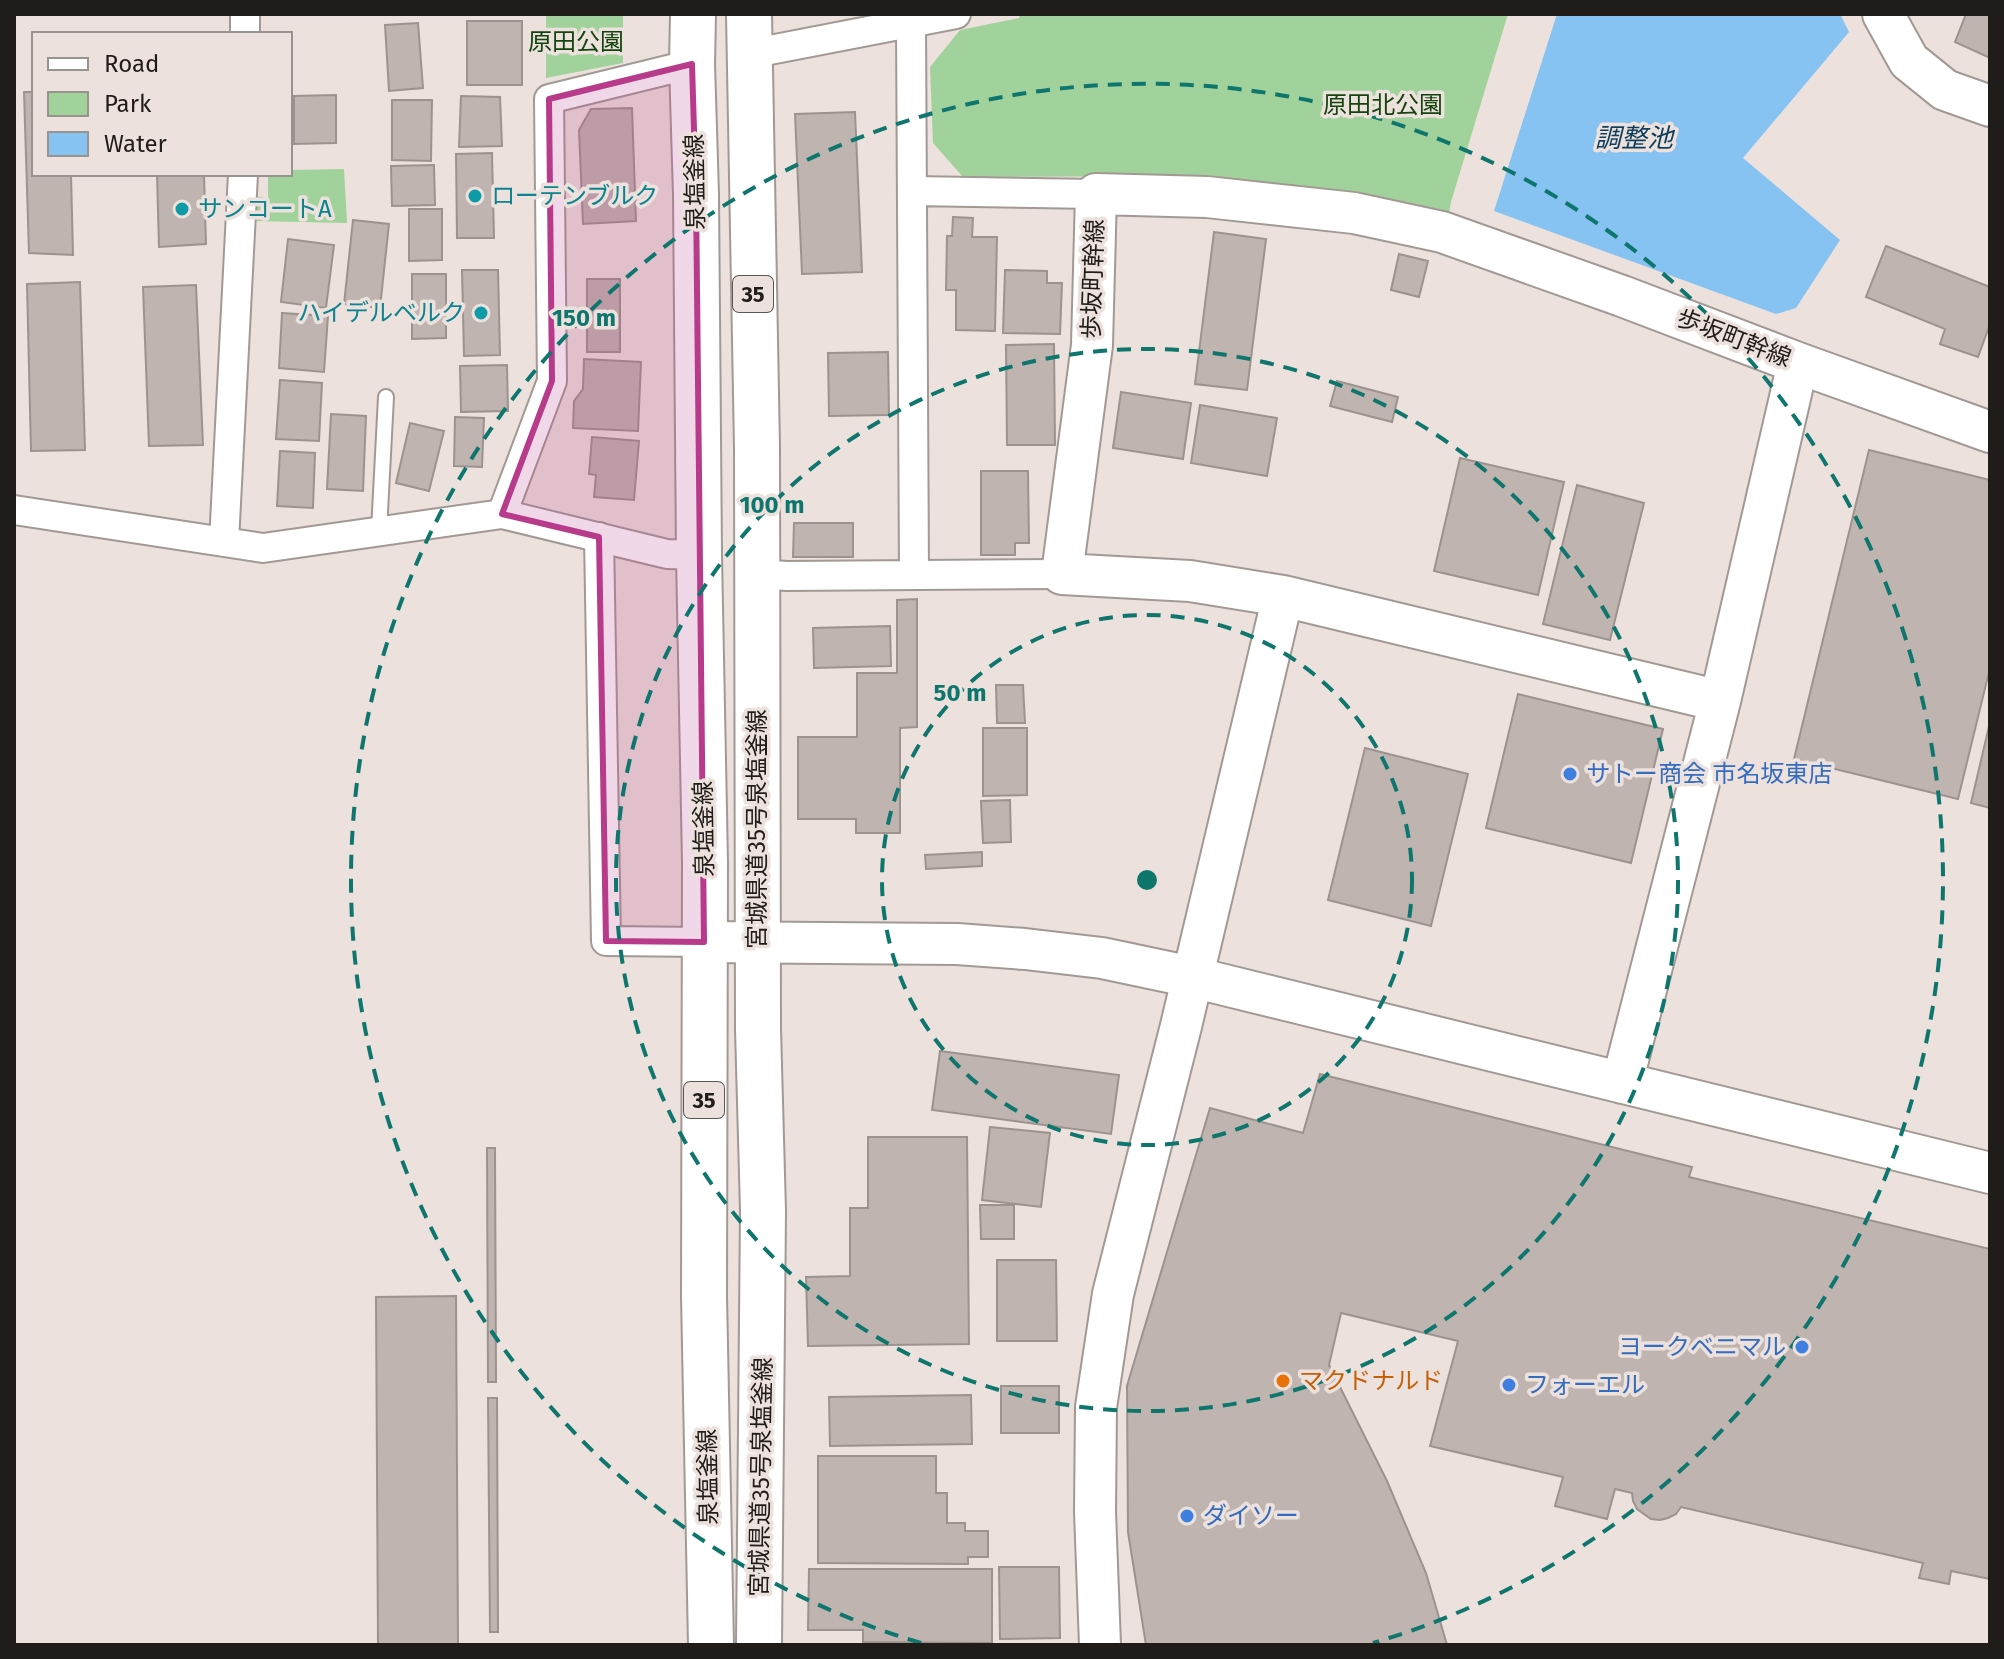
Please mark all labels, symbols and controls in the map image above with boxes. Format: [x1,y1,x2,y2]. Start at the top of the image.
park label: 原田公園 [528,28,624,56]
legend [32,32,292,176]
text: Road [104,50,159,78]
text: Park [104,90,152,118]
park label: 原田北公園 [1323,91,1443,119]
water label: 調整池 [1595,123,1676,154]
text: Water [104,130,168,158]
street label: 泉塩釜線 [680,134,710,230]
place label: ローテンブルク [491,182,658,210]
marker: ローテンブルク [466,187,484,205]
place label: サンコートA [198,195,332,223]
marker: サンコートA [173,200,191,218]
street label: 歩坂町幹線 [1077,219,1109,339]
road number: 35 [733,276,773,312]
place label: ハイデルベルク [297,299,465,327]
street label: 歩坂町幹線 [1673,303,1795,373]
marker: ハイデルベルク [472,304,490,322]
text: 150 m [552,304,616,332]
text: 100 m [739,491,805,519]
text: 50 m [934,679,986,707]
street label: 宮城県道35号泉塩釜線 [743,709,771,949]
place label: サトー商会 市名坂東店 [1586,760,1832,788]
marker: サトー商会 市名坂東店 [1561,765,1579,783]
street label: 泉塩釜線 [689,781,719,877]
centre of rings [1133,866,1161,894]
road number: 35 [684,1082,724,1118]
place label: ヨークベニマル [1618,1333,1786,1361]
marker: ヨークベニマル [1793,1338,1811,1356]
street label: 宮城県道35号泉塩釜線 [745,1357,777,1597]
place label: マクドナルド [1299,1367,1443,1395]
place label: フォーエル [1525,1371,1645,1399]
marker: マクドナルド [1274,1372,1292,1390]
marker: フォーエル [1500,1376,1518,1394]
street label: 泉塩釜線 [693,1429,723,1525]
place label: ダイソー [1203,1502,1299,1530]
marker: ダイソー [1178,1507,1196,1525]

